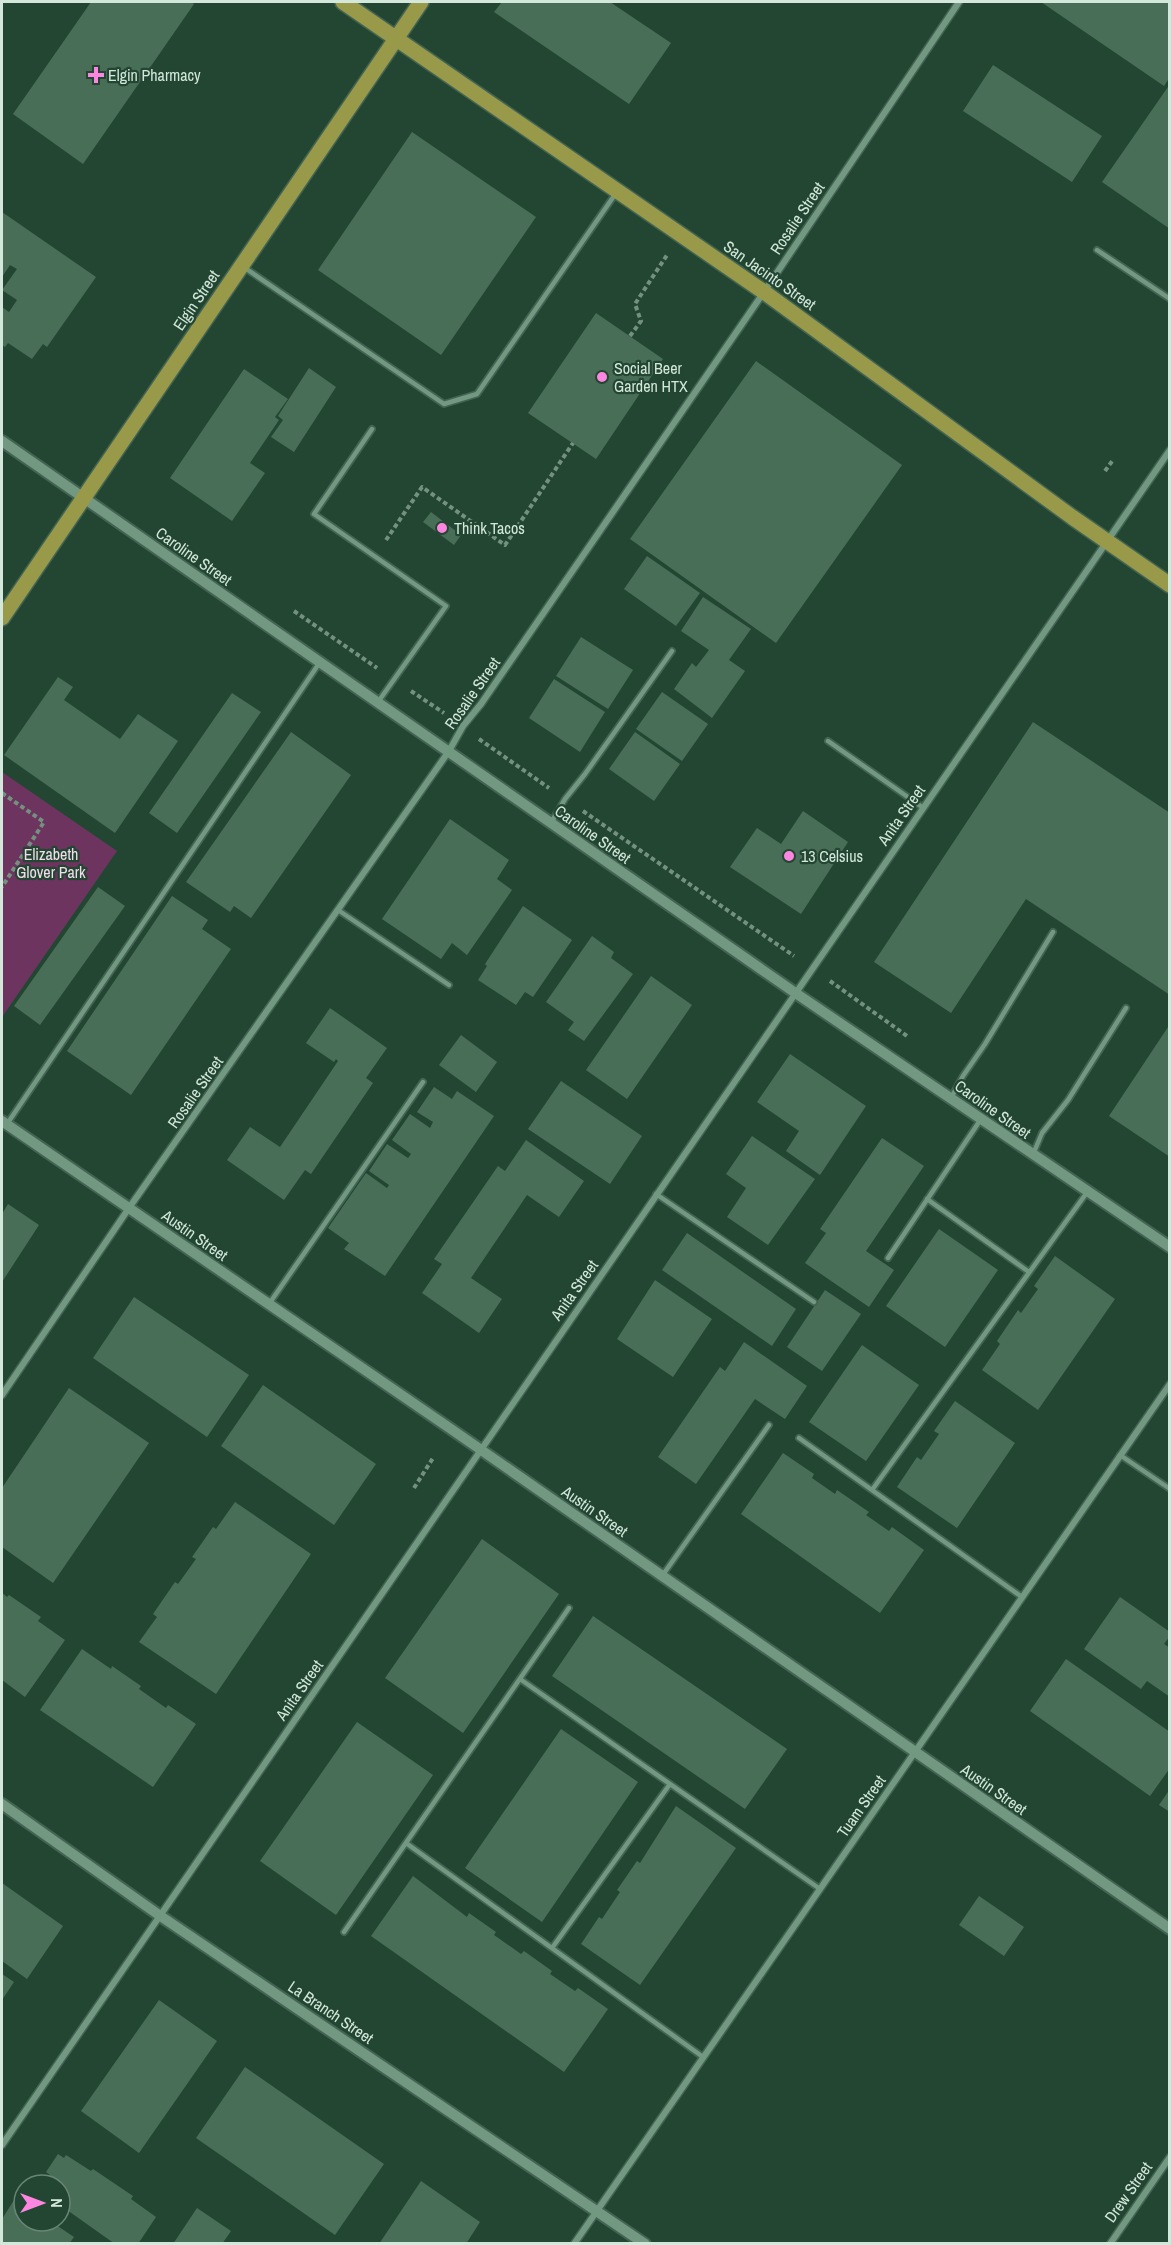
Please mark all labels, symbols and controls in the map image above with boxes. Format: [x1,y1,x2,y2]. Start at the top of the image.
place label: Elgin Pharmacy [108,64,201,86]
marker: Elgin Pharmacy [89,68,103,82]
street label: Rosalie Street [765,177,830,259]
street label: San Jacinto Street [719,235,821,315]
street label: Elgin Street [168,265,224,335]
place label: Social Beer Garden HTX [614,357,688,397]
marker: Social Beer Garden HTX [595,370,609,384]
place label: Think Tacos [454,517,525,539]
marker: Think Tacos [435,521,449,535]
street label: Caroline Street [152,522,237,591]
street label: Rosalie Street [439,652,505,733]
street label: Anita Street [872,780,930,851]
street label: Caroline Street [551,800,636,869]
park label: Elizabeth Glover Park [16,843,86,883]
place label: 13 Celsius [801,845,863,867]
marker: 13 Celsius [782,849,796,863]
street label: Rosalie Street [162,1051,228,1132]
street label: Caroline Street [951,1075,1036,1144]
street label: Austin Street [157,1204,233,1266]
street label: Anita Street [545,1255,603,1326]
street label: Austin Street [557,1480,633,1542]
street label: Anita Street [270,1655,328,1726]
street label: Austin Street [956,1758,1032,1820]
street label: Tuam Street [832,1770,891,1841]
street label: La Branch Street [284,1975,378,2049]
street label: Drew Street [1099,2157,1157,2227]
north arrow [12,2173,72,2233]
text: N [46,2198,68,2208]

